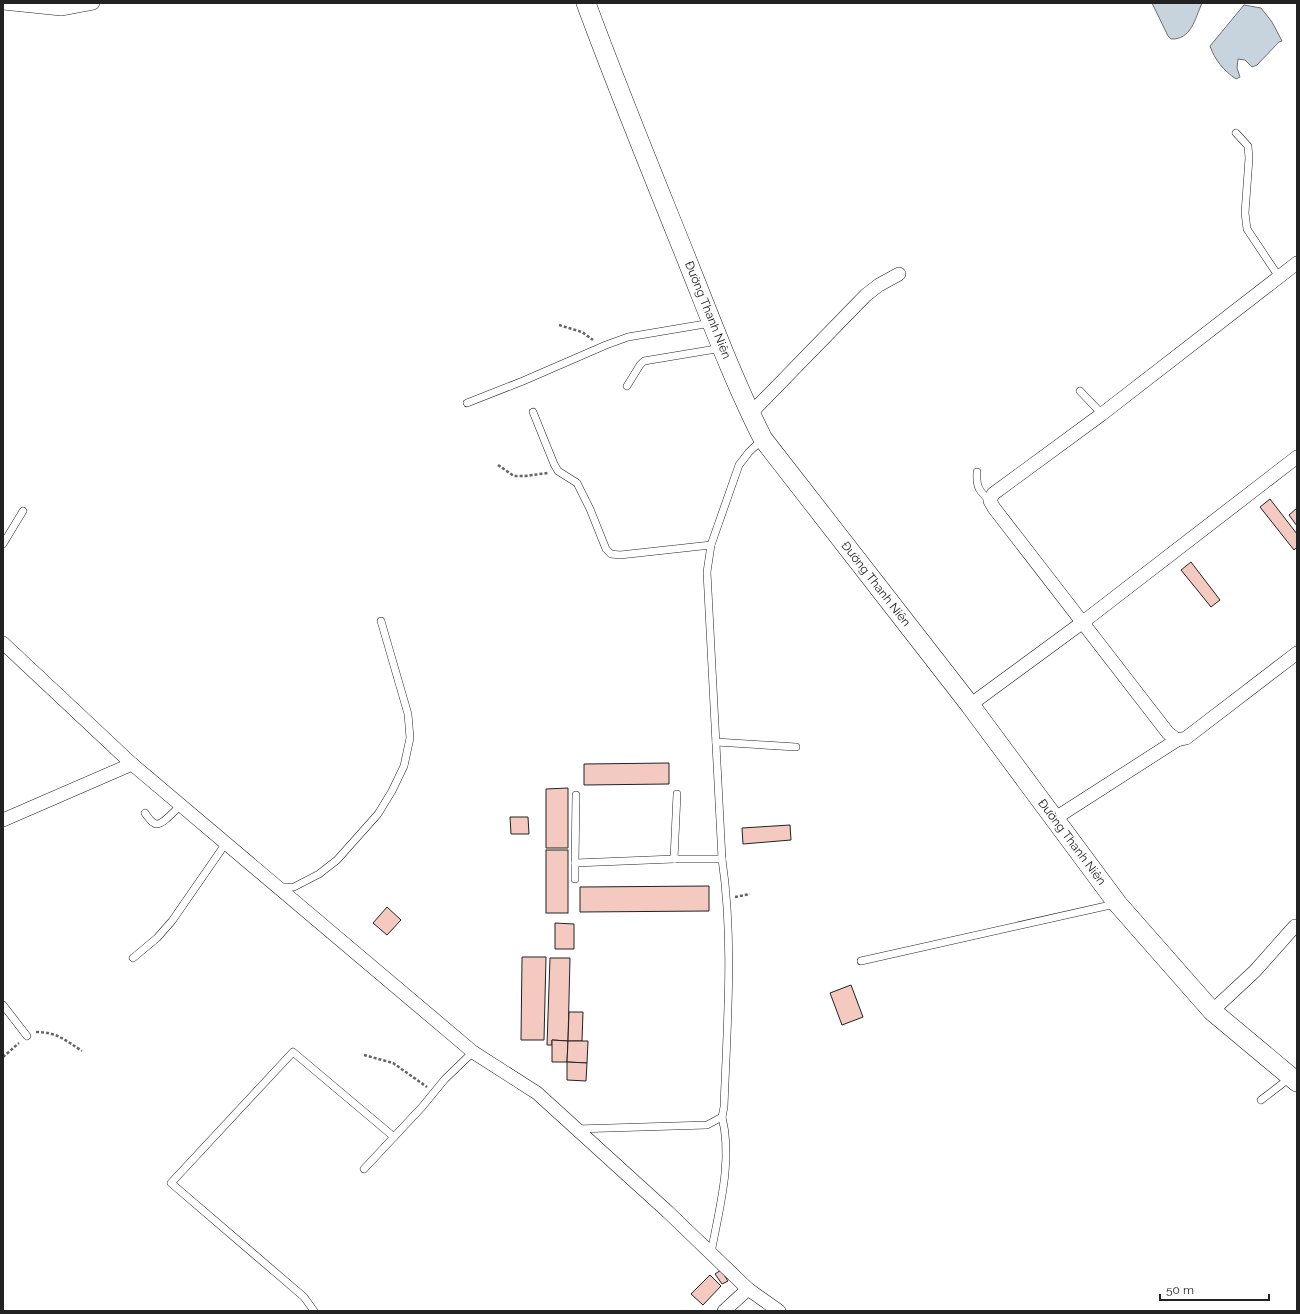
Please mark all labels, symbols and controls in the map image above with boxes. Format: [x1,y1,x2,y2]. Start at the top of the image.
street label: Đường Thanh Niên [682,259,734,361]
street label: Đường Thanh Niên [839,539,913,629]
street label: Đường Thanh Niên [1035,796,1109,888]
scale bar [1160,1276,1269,1302]
text: 50 m [1166,1283,1194,1297]

